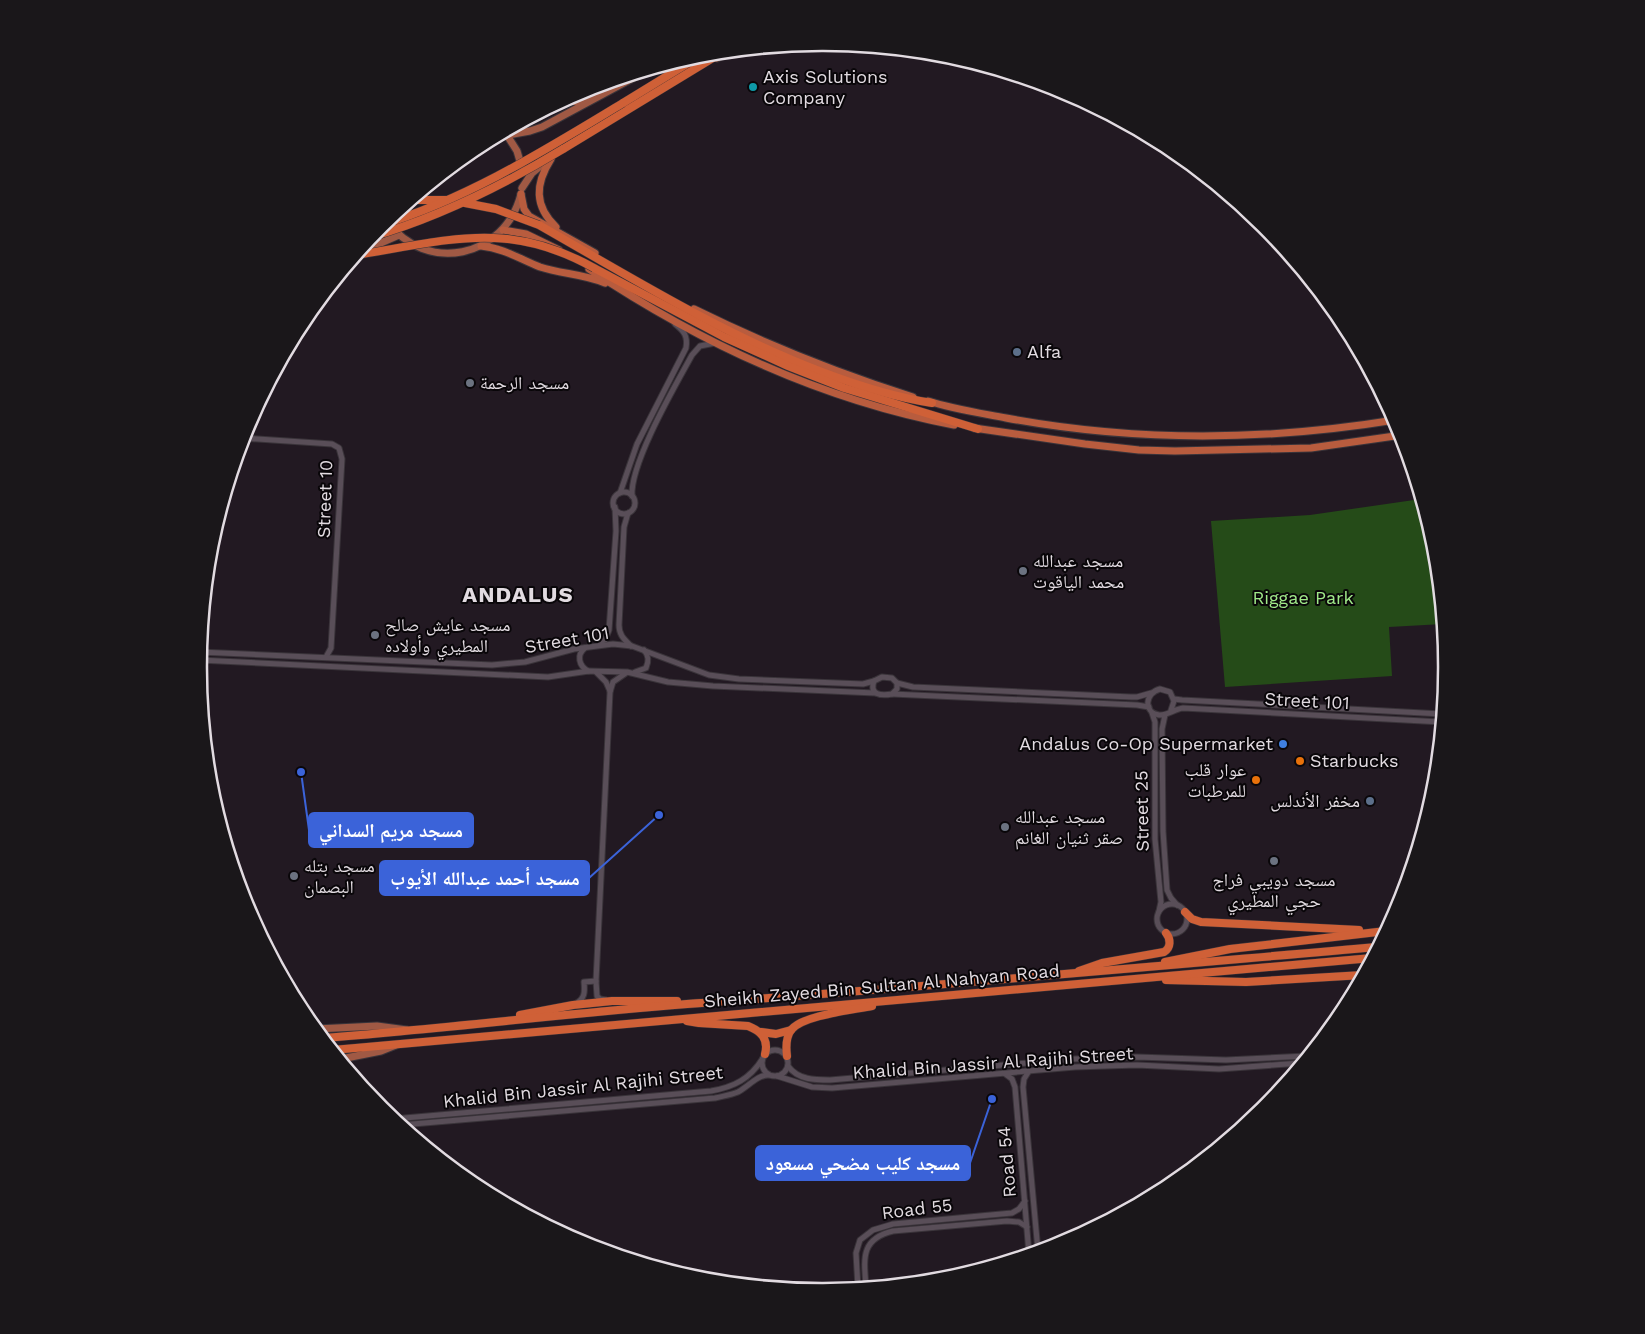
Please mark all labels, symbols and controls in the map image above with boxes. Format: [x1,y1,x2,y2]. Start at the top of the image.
place label: Axis Solutions Company [763,66,888,108]
marker: Axis Solutions Company [747,81,759,93]
place label: Alfa [1027,341,1061,362]
marker: Alfa [1011,346,1023,358]
place label: مسجد الرحمة [480,372,569,393]
marker: مسجد الرحمة [464,377,476,389]
street label: Street 10 [313,460,336,538]
place label: مسجد عبدالله محمد الياقوت [1033,550,1124,592]
marker: مسجد عبدالله محمد الياقوت [1017,565,1029,577]
district label: ANDALUS [462,582,574,607]
park label: Riggae Park [1252,587,1354,608]
place label: مسجد عايش صالح المطيري وأولاده [385,614,511,661]
street label: Street 101 [523,622,611,657]
marker: مسجد عايش صالح المطيري وأولاده [369,629,381,641]
street label: Street 101 [1264,688,1350,713]
place label: Andalus Co-Op Supermarket [1019,733,1273,754]
marker: Andalus Co-Op Supermarket [1277,738,1289,750]
place label: Starbucks [1310,750,1399,771]
marker: Starbucks [1294,755,1306,767]
place label: عوار قلب للمرطبات [1184,759,1246,802]
street label: Street 25 [1130,770,1153,852]
marker: عوار قلب للمرطبات [1250,774,1262,786]
place label: مخفر الأندلس [1270,790,1360,812]
marker: مخفر الأندلس [1364,795,1376,807]
place label: مسجد عبدالله صقر ثنيان الغانم [1015,806,1123,850]
callout: مسجد مريم السداني [309,813,473,847]
text: مسجد مريم السداني [319,819,463,846]
marker: مسجد عبدالله صقر ثنيان الغانم [999,821,1011,833]
place label: مسجد بتله البصمان [304,855,375,898]
marker: مسجد دويبي فراج حجي المطيري [1268,855,1280,867]
callout: مسجد أحمد عبدالله الأيوب [380,861,589,895]
text: مسجد أحمد عبدالله الأيوب [390,867,580,890]
place label: مسجد دويبي فراج حجي المطيري [1212,869,1336,916]
marker: مسجد بتله البصمان [288,870,300,882]
street label: Sheikh Zayed Bin Sultan Al Nahyan Road [703,959,1061,1012]
street label: Khalid Bin Jassir Al Rajihi Street [852,1042,1134,1083]
street label: Khalid Bin Jassir Al Rajihi Street [442,1061,724,1112]
street label: Road 54 [993,1125,1020,1199]
callout: مسجد كليب مضحي مسعود [756,1146,970,1180]
text: مسجد كليب مضحي مسعود [766,1152,960,1179]
street label: Road 55 [880,1194,953,1223]

